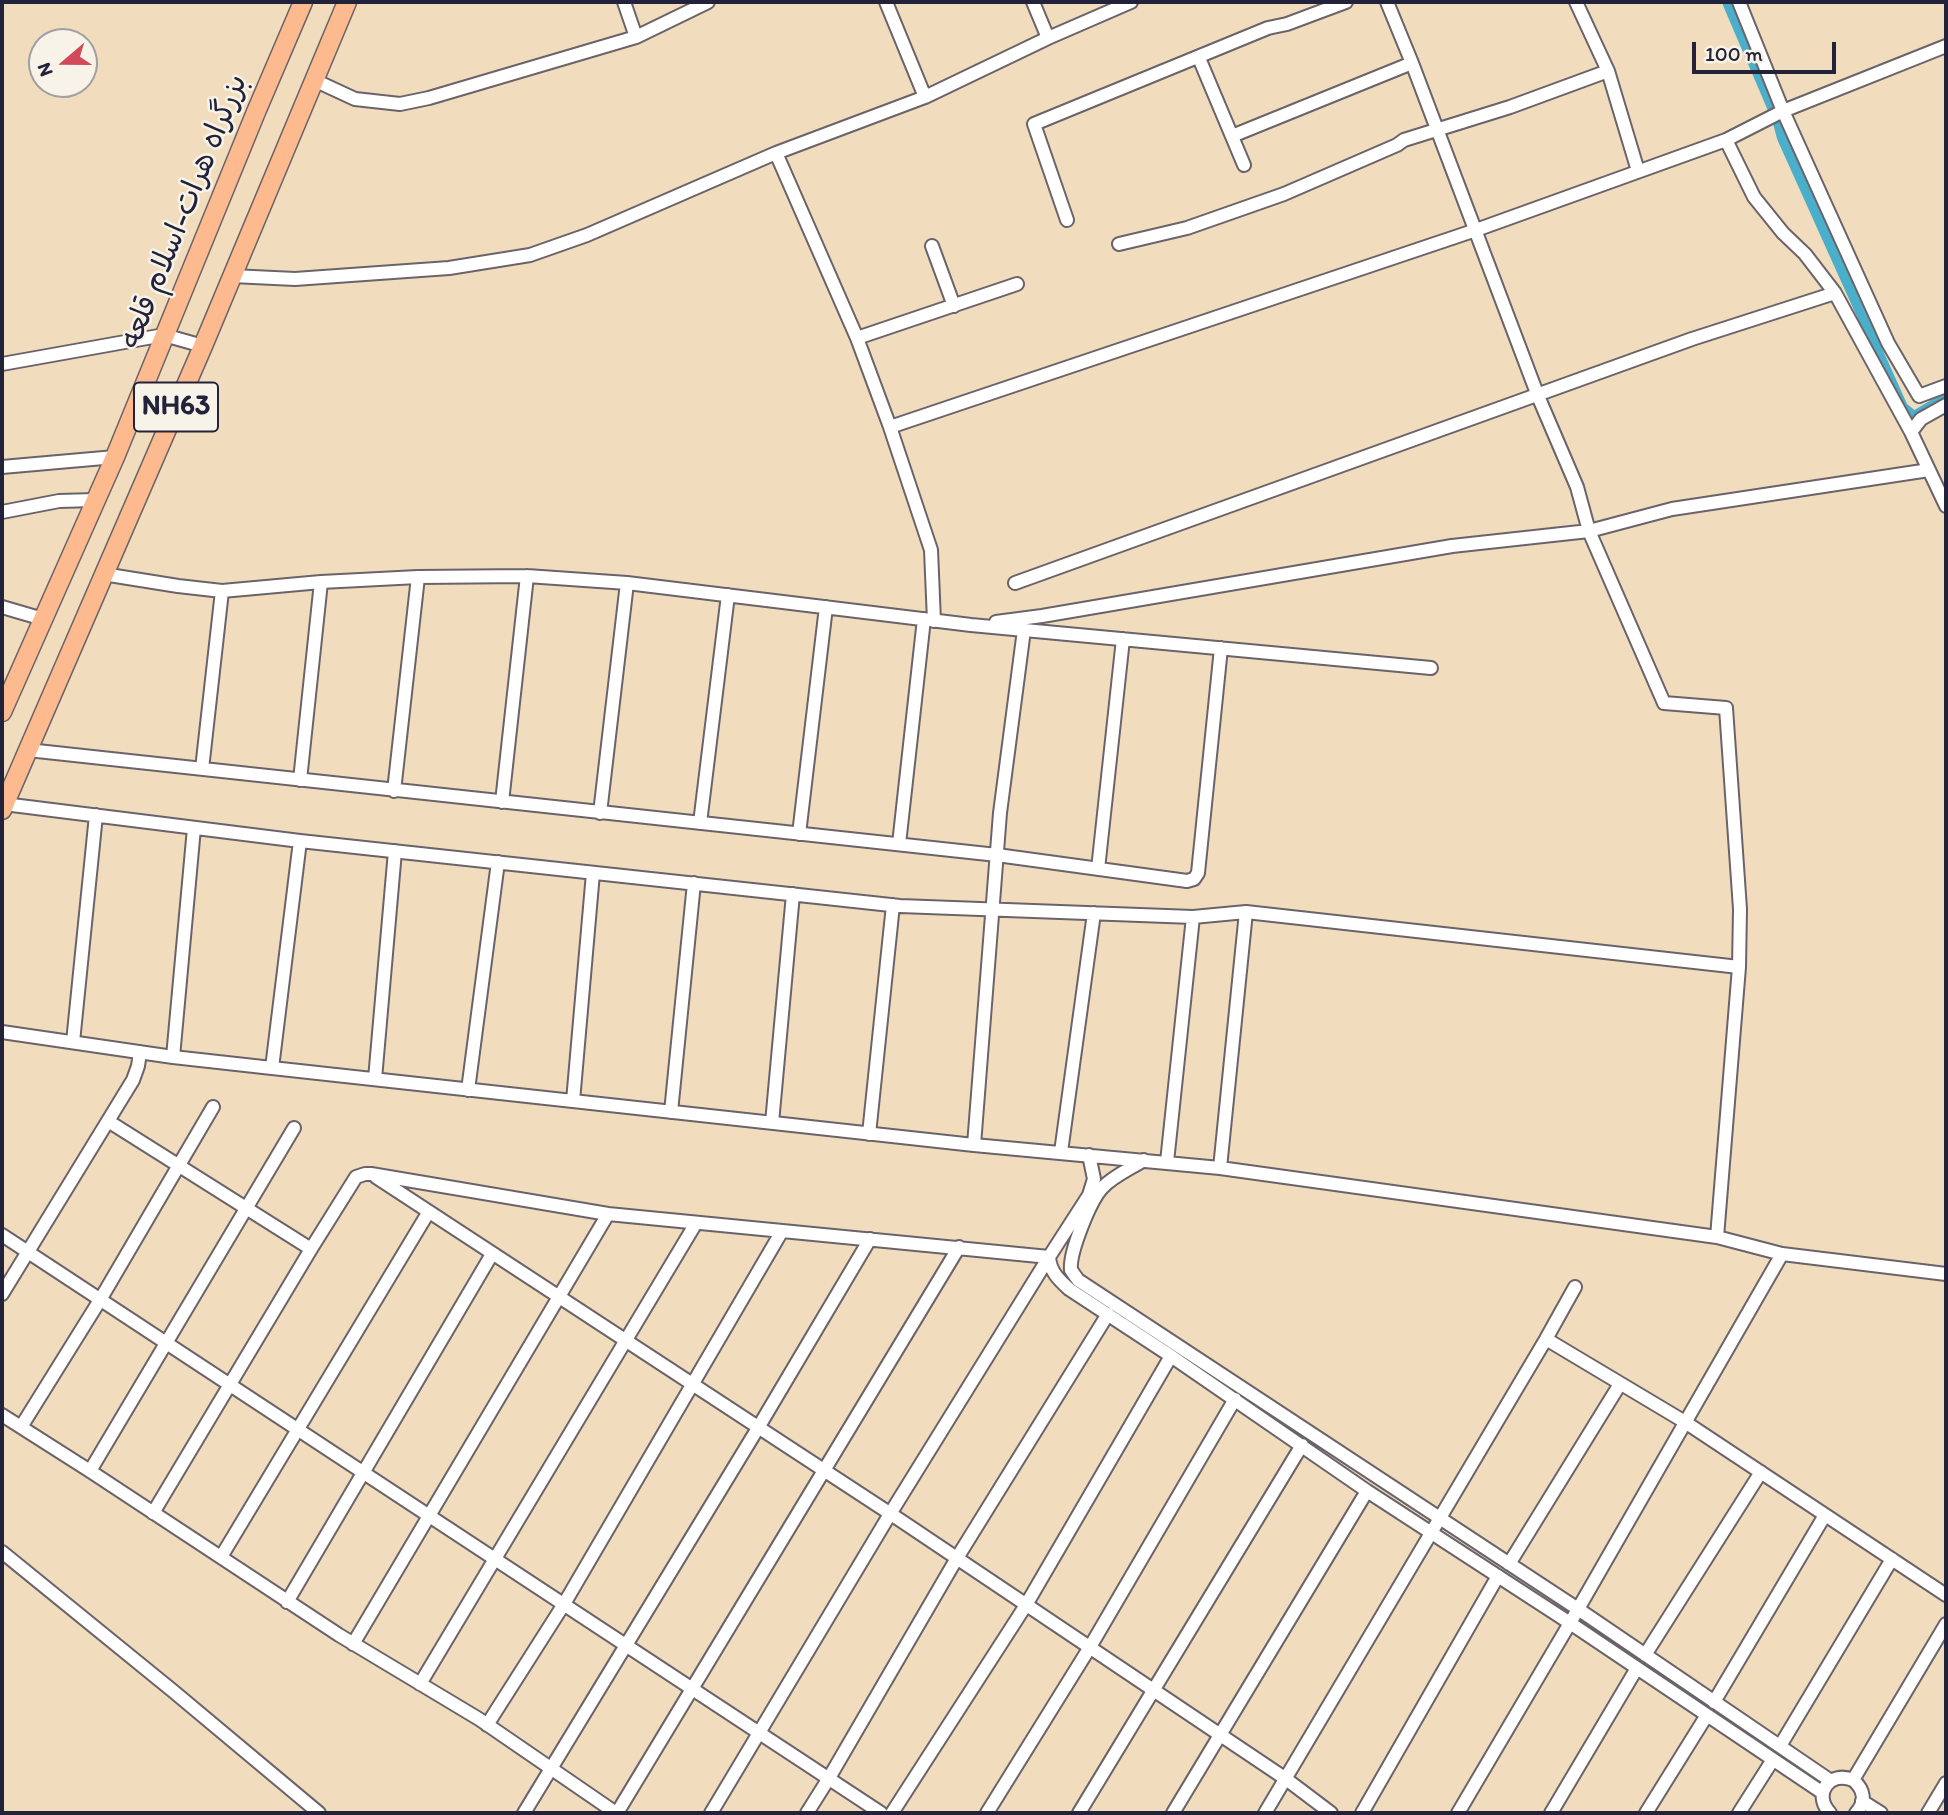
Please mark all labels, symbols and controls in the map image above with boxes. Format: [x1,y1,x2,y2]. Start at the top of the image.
north arrow [28,28,98,98]
scale bar [1696,28,1840,72]
text: 100 m [1705,41,1763,66]
text: N [32,60,58,80]
street label: بزرگراه هرات-اسلام قلعه [114,70,256,354]
road number: NH63 [134,382,218,432]

